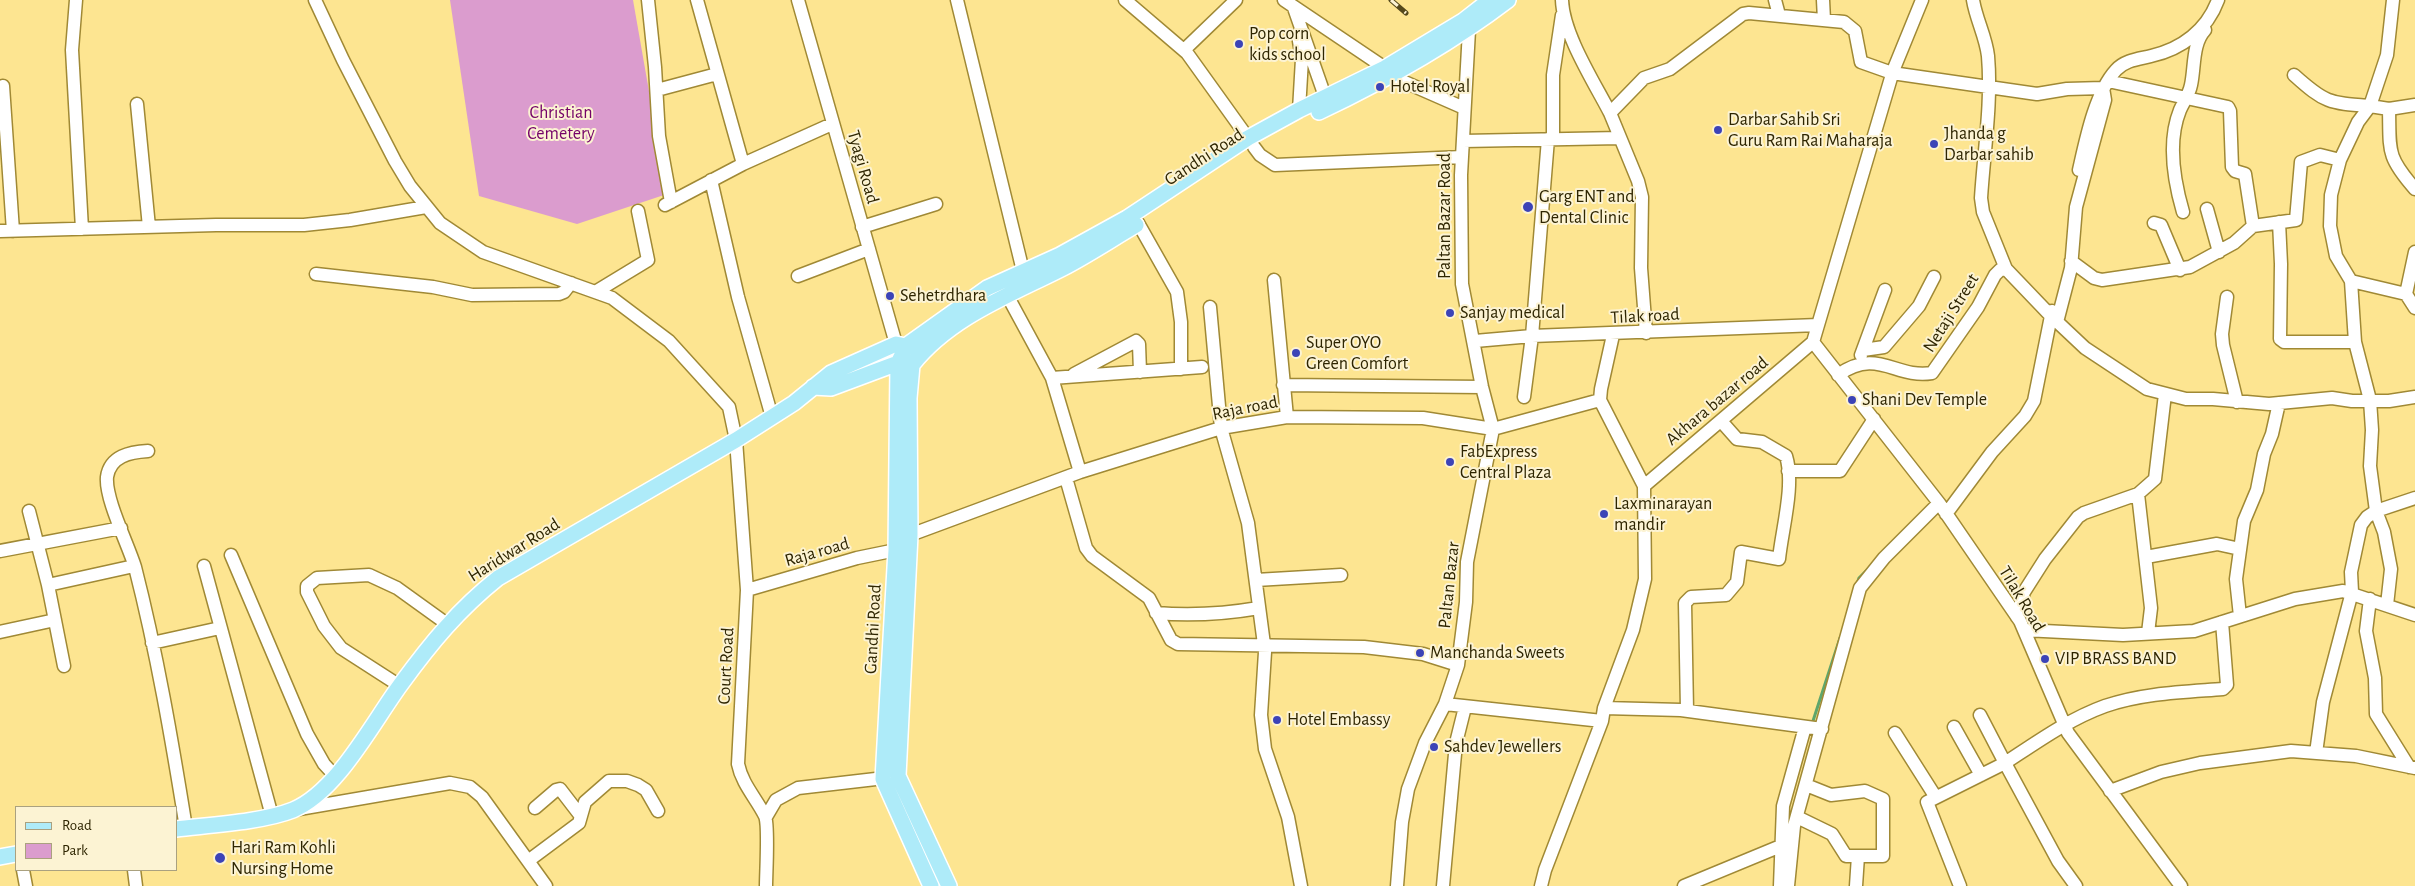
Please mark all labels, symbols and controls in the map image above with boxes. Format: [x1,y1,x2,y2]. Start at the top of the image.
place label: Pop corn kids school [1249,23,1326,66]
marker: Pop corn kids school [1233,38,1245,50]
place label: Hotel Royal [1390,76,1470,98]
marker: Hotel Royal [1374,81,1386,93]
park label: Christian Cemetery [527,102,595,144]
place label: Darbar Sahib Sri Guru Ram Rai Maharaja [1728,109,1893,152]
street label: Gandhi Road [1160,123,1248,191]
place label: Jhanda g Darbar sahib [1944,123,2034,166]
marker: Darbar Sahib Sri Guru Ram Rai Maharaja [1712,124,1724,136]
street label: Tyagi Road [842,128,884,206]
marker: Jhanda g Darbar sahib [1928,138,1940,150]
street label: Paltan Bazar Road [1434,153,1456,279]
place label: Garg ENT and Dental Clinic [1539,186,1635,228]
marker: Garg ENT and Dental Clinic [1521,200,1535,214]
street label: Netaji Street [1918,270,1984,356]
place label: Sehetrdhara [900,285,986,307]
marker: Sehetrdhara [884,290,896,302]
place label: Sanjay medical [1460,302,1565,324]
street label: Tilak road [1610,303,1680,329]
marker: Sanjay medical [1444,307,1456,319]
place label: Super OYO Green Comfort [1306,332,1408,374]
marker: Super OYO Green Comfort [1290,347,1302,359]
street label: Akhara bazar road [1661,352,1773,450]
place label: Shani Dev Temple [1862,389,1987,411]
street label: Raja road [1210,391,1280,425]
marker: Shani Dev Temple [1846,394,1858,406]
place label: FabExpress Central Plaza [1460,441,1552,484]
marker: FabExpress Central Plaza [1444,456,1456,468]
place label: Laxminarayan mandir [1614,493,1712,536]
marker: Laxminarayan mandir [1598,508,1610,520]
street label: Haridwar Road [464,513,564,587]
street label: Raja road [782,532,852,572]
street label: Paltan Bazar [1434,541,1464,629]
street label: Tilak Road [1994,562,2050,636]
street label: Gandhi Road [860,584,886,674]
street label: Court Road [713,627,739,705]
place label: Manchanda Sweets [1430,642,1565,664]
marker: Manchanda Sweets [1414,647,1426,659]
place label: VIP BRASS BAND [2055,648,2176,670]
marker: VIP BRASS BAND [2039,653,2051,665]
place label: Hotel Embassy [1287,709,1390,731]
marker: Hotel Embassy [1271,714,1283,726]
place label: Sahdev Jewellers [1444,736,1561,758]
marker: Sahdev Jewellers [1428,741,1440,753]
legend [15,806,178,871]
text: Road [62,818,92,833]
place label: Hari Ram Kohli Nursing Home [231,837,336,880]
text: Park [62,843,88,858]
marker: Hari Ram Kohli Nursing Home [213,851,227,865]

